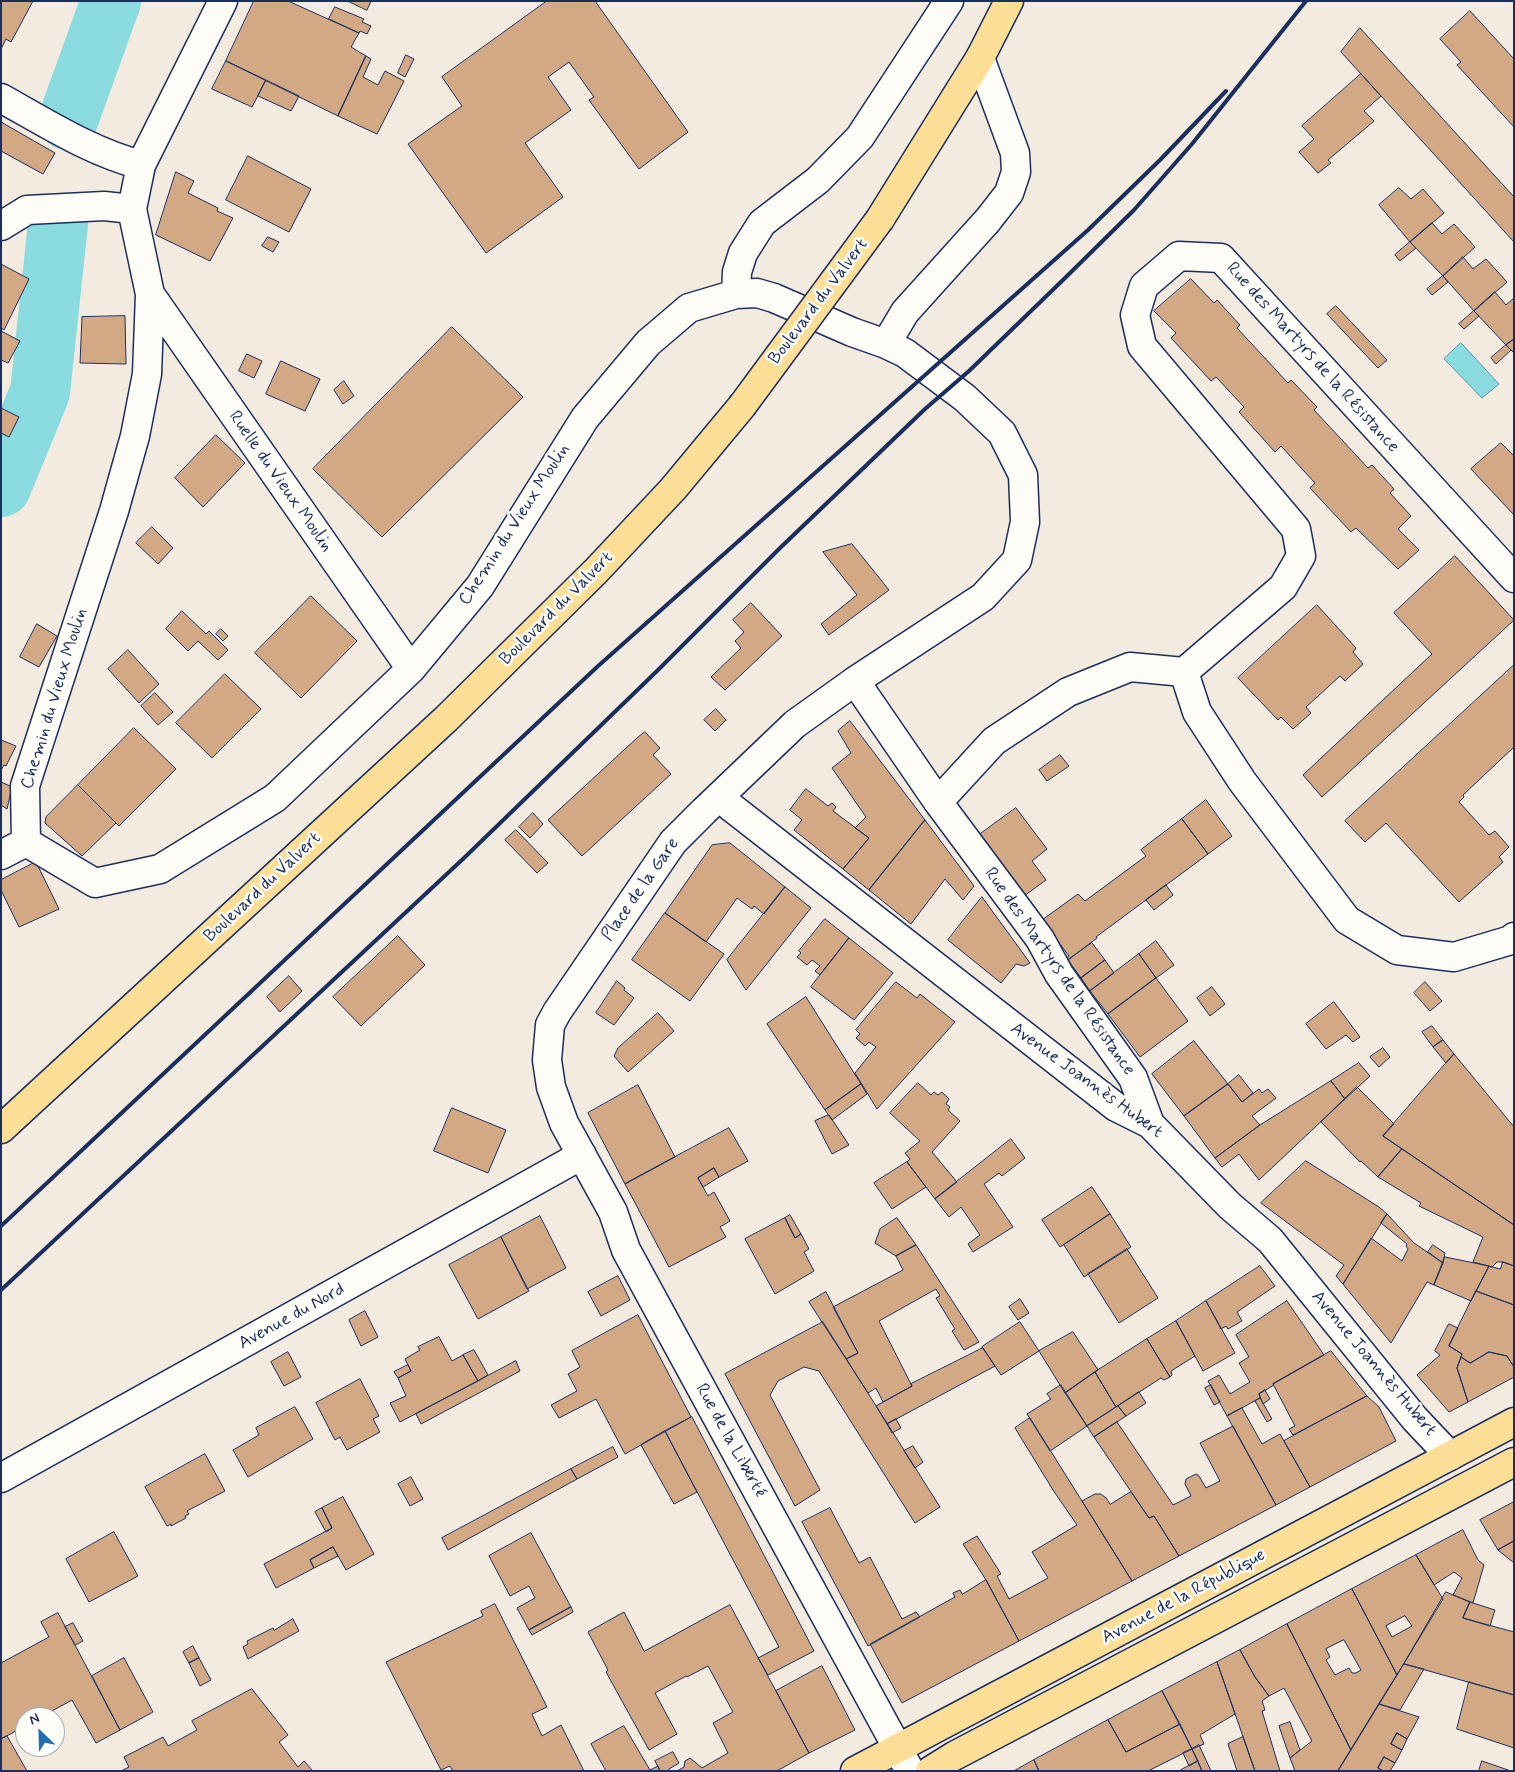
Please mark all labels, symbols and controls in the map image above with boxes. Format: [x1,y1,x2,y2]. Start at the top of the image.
street label: Boulevard du Valvert [765,235,873,369]
street label: Rue des Martyrs de la Résistance [1221,258,1403,458]
street label: Ruelle du Vieux Moulin [223,407,337,557]
street label: Chemin du Vieux Moulin [455,440,575,610]
street label: Boulevard du Valvert [496,548,618,670]
street label: Chemin du Vieux Moulin [17,606,93,792]
street label: Boulevard du Valvert [200,828,326,948]
street label: Place de la Gare [597,834,685,946]
street label: Rue des Martyrs de la Résistance [979,864,1139,1080]
street label: Avenue Joannès Hubert [1006,1018,1166,1144]
street label: Avenue du Nord [235,1279,349,1355]
street label: Avenue Joannès Hubert [1306,1287,1440,1441]
street label: Rue de la Liberté [690,1380,770,1502]
street label: Avenue de la République [1099,1545,1269,1649]
north arrow [15,1707,65,1757]
text: N [26,1709,42,1729]

